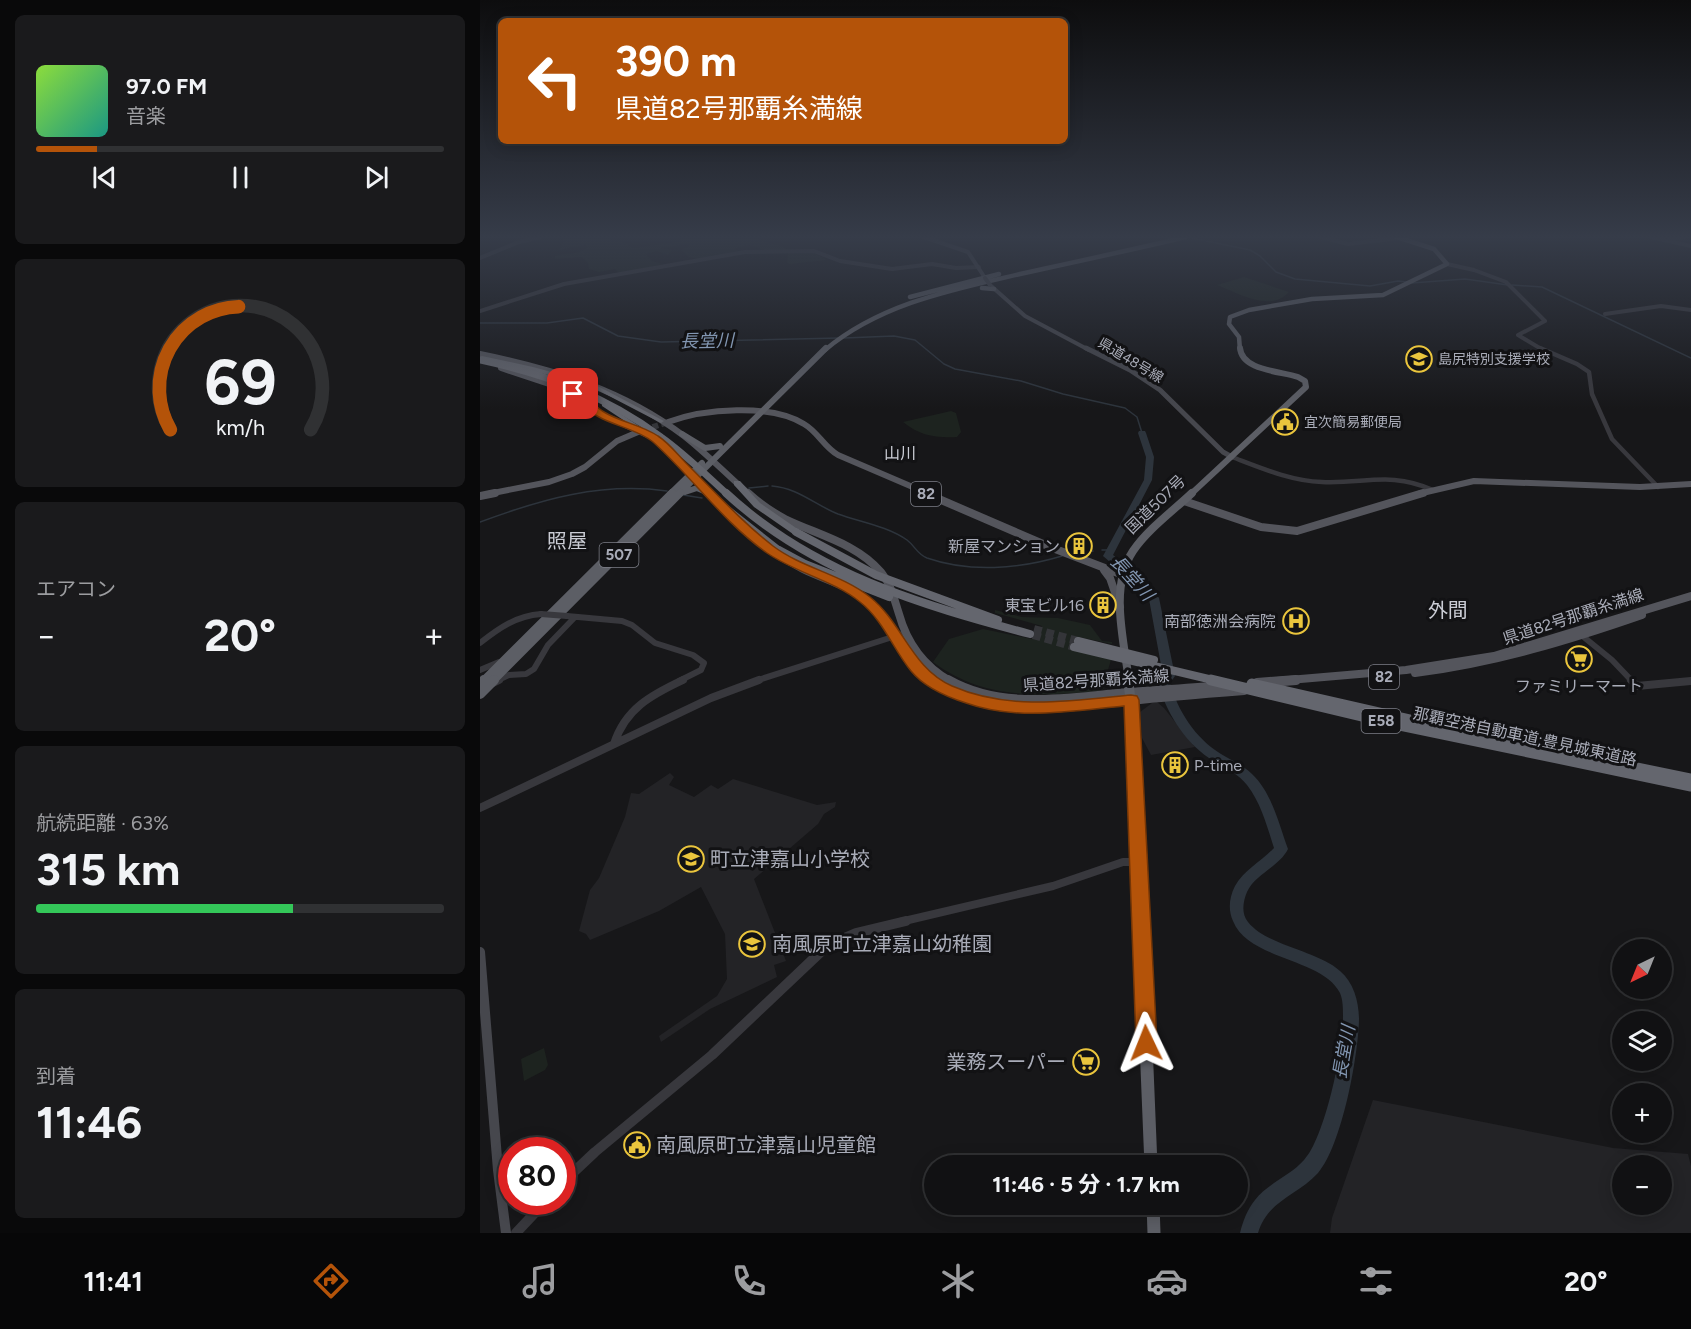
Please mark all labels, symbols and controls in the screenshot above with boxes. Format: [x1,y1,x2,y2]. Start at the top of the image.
text: 390 m [615,36,737,87]
icon: left [516,42,594,120]
text: 97.0 FM [126,73,207,100]
text: 県道82号那覇糸満線 [615,92,863,125]
text: 音楽 [126,104,166,128]
icon: previous [88,161,121,194]
icon: pause [224,161,257,194]
icon: next [360,161,393,194]
water label: 長堂川 [680,329,736,352]
street label: 県道48号線 [1095,334,1167,387]
school or university icon: 島尻特別支援学校 [1404,344,1434,374]
text: 69 [204,345,276,420]
place label: 島尻特別支援学校 [1438,351,1550,368]
pin [547,368,598,419]
icon: arrive [556,377,589,410]
public building icon: 宜次簡易郵便局 [1270,407,1300,437]
place label: 宜次簡易郵便局 [1304,414,1402,431]
text: km/h [216,415,264,440]
district label: 山川 [884,444,916,463]
street label: 国道507号 [1121,471,1189,538]
road number: 82 [911,482,941,506]
district label: 照屋 [547,529,587,553]
building icon: 新屋マンション [1064,531,1094,561]
place label: 新屋マンション [948,537,1060,556]
road number: 507 [600,543,638,567]
water label: 長堂川 [1106,551,1160,607]
text: エアコン [36,577,116,601]
street label: 県道82号那覇糸満線 [1500,585,1646,648]
building icon: 東宝ビル16 [1088,590,1118,620]
place label: 東宝ビル16 [1004,596,1084,615]
district label: 外間 [1428,598,1468,622]
hospital icon: 南部徳洲会病院 [1281,606,1311,636]
text: 20° [204,608,276,662]
place label: 南部徳洲会病院 [1164,612,1276,631]
text: − [36,616,57,655]
text: + [423,616,444,655]
supermarket icon: ファミリーマート [1564,644,1594,674]
road number: 82 [1369,665,1399,689]
street label: 県道82号那覇糸満線 [1022,666,1170,695]
place label: ファミリーマート [1515,677,1643,696]
street label: 那覇空港自動車道;豊見城東道路 [1411,703,1638,769]
road number: E58 [1362,709,1400,733]
building icon: P-time [1160,750,1190,780]
place label: P-time [1194,756,1242,775]
text: 航続距離 · 63% [36,811,169,835]
text: 315 km [36,842,180,896]
school or university icon: 町立津嘉山小学校 [676,844,706,874]
place label: 町立津嘉山小学校 [710,847,870,871]
school or university icon: 南風原町立津嘉山幼稚園 [737,929,767,959]
place label: 南風原町立津嘉山幼稚園 [772,932,992,956]
north arrow [1612,939,1672,999]
map controls [1612,939,1672,1215]
position arrow [1114,1011,1178,1075]
button: layers [1612,1011,1672,1071]
water label: 長堂川 [1328,1022,1360,1080]
supermarket icon: 業務スーパー [1071,1047,1101,1077]
place label: 業務スーパー [946,1050,1066,1074]
text: 到着 [36,1064,76,1088]
button: + [1612,1083,1672,1143]
text: 11:46 [36,1095,142,1149]
public building icon: 南風原町立津嘉山児童館 [622,1130,652,1160]
place label: 南風原町立津嘉山児童館 [656,1133,876,1157]
speed limit sign: 80 [498,1137,576,1215]
button: − [1612,1155,1672,1215]
text: 11:46 · 5 分 · 1.7 km [992,1171,1180,1198]
icon: directions [310,1260,352,1302]
icon: music [519,1260,561,1302]
icon: phone [728,1260,770,1302]
icon: climate [937,1260,979,1302]
icon: car [1146,1260,1188,1302]
icon: filters [1355,1260,1397,1302]
text: 11:41 [84,1265,143,1298]
text: 20° [1564,1265,1607,1298]

